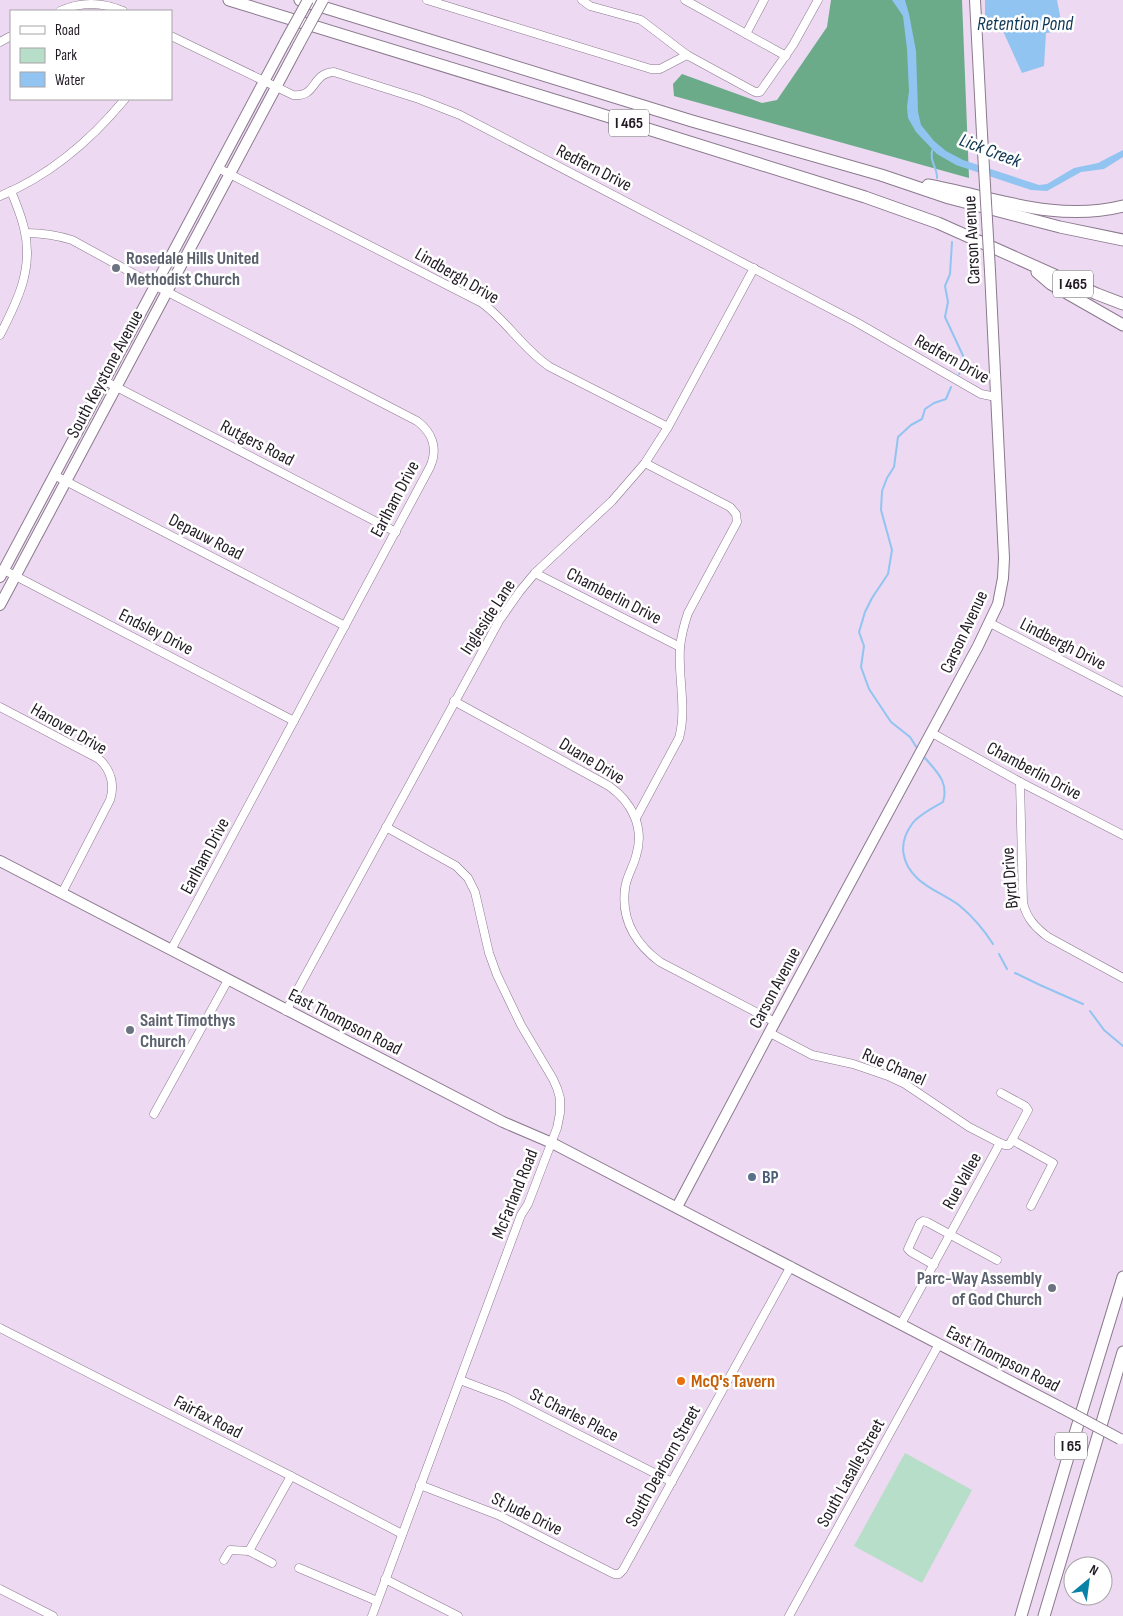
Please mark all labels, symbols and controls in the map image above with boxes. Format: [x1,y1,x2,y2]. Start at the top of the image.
legend [10,10,172,100]
water label: Retention Pond [977,13,1074,36]
text: Road [55,21,80,40]
text: Park [55,46,77,65]
text: Water [55,71,86,90]
road number: I 465 [609,110,649,136]
water label: Lick Creek [956,129,1025,173]
street label: Redfern Drive [553,140,635,196]
street label: Carson Avenue [959,195,985,285]
street label: Lindbergh Drive [411,243,503,309]
place label: Rosedale Hills United Methodist Church [126,248,259,290]
marker: Rosedale Hills United Methodist Church [110,262,122,274]
road number: I 465 [1053,270,1093,298]
street label: South Keystone Avenue [62,306,148,442]
street label: Redfern Drive [911,330,993,388]
street label: Rutgers Road [217,416,297,470]
street label: Earlham Drive [366,457,424,541]
street label: Depauw Road [165,509,247,565]
street label: Chamberlin Drive [563,563,665,629]
street label: Ingleside Lane [456,576,520,658]
street label: Carson Avenue [936,587,992,677]
street label: Endsley Drive [115,604,197,660]
street label: Lindbergh Drive [1016,613,1110,675]
street label: Hanover Drive [27,699,111,759]
street label: Duane Drive [555,733,629,789]
street label: Chamberlin Drive [983,737,1085,805]
street label: Earlham Drive [176,814,234,898]
street label: Byrd Drive [997,847,1023,909]
street label: Carson Avenue [745,944,805,1032]
street label: East Thompson Road [285,984,405,1060]
place label: Saint Timothys Church [140,1010,236,1052]
marker: Saint Timothys Church [124,1024,136,1036]
street label: Rue Chanel [859,1044,929,1090]
street label: McFarland Road [488,1146,542,1242]
street label: Rue Vallee [938,1149,986,1213]
place label: BP [762,1167,779,1188]
marker: BP [746,1171,758,1183]
place label: Parc-Way Assembly of God Church [917,1268,1043,1310]
marker: Parc-Way Assembly of God Church [1046,1282,1058,1294]
street label: East Thompson Road [943,1321,1063,1397]
place label: McQ's Tavern [691,1371,775,1392]
marker: McQ's Tavern [675,1375,687,1387]
street label: St Charles Place [526,1384,622,1446]
street label: Fairfax Road [170,1391,246,1443]
street label: South Dearborn Street [621,1401,705,1530]
street label: South Lasalle Street [813,1415,890,1531]
road number: I 65 [1055,1432,1087,1460]
street label: St Jude Drive [488,1488,566,1540]
north arrow [1063,1556,1113,1606]
text: N [1087,1561,1101,1579]

